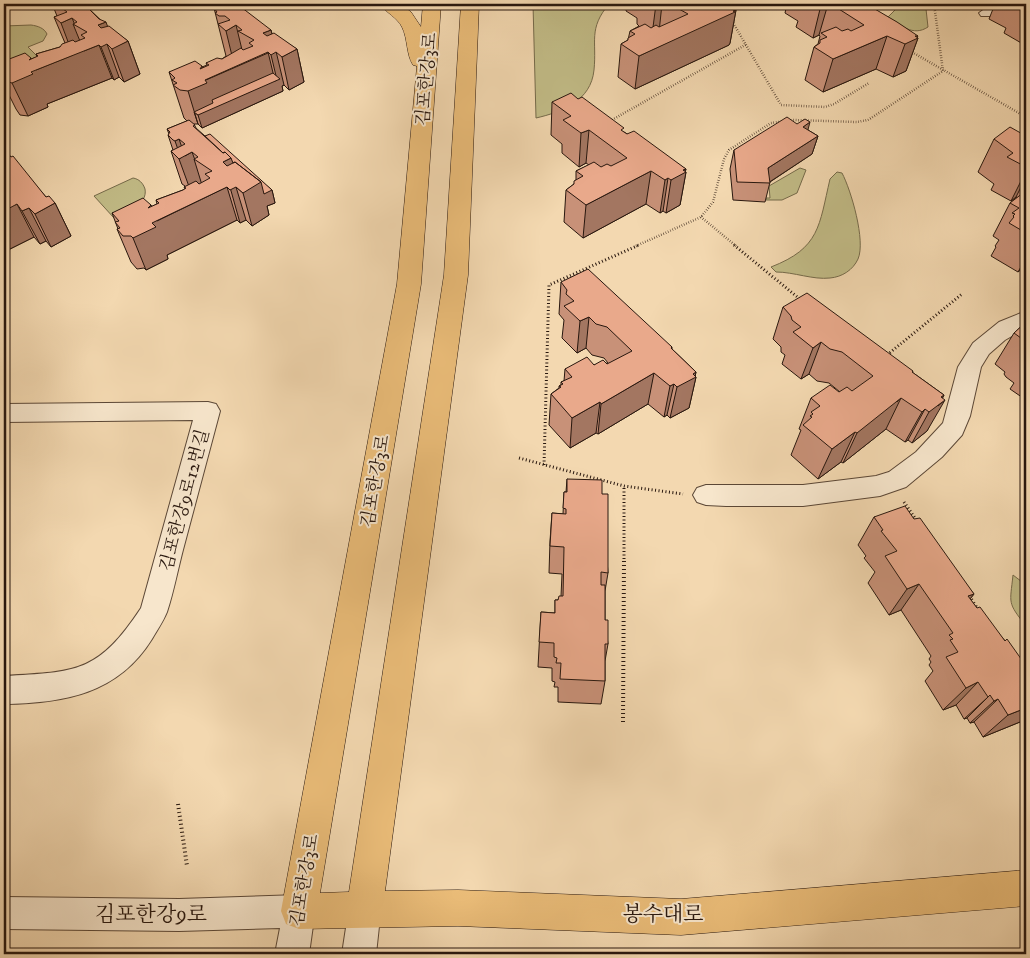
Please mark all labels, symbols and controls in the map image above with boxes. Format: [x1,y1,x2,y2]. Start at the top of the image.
street label: 김포한강3로 [412,31,442,127]
street label: 김포한강9로12번길 [155,427,215,574]
street label: 김포한강3로 [357,433,395,529]
street label: 김포한강3로 [286,832,324,928]
street label: 김포한강9로 [95,902,207,928]
street label: 봉수대로 [622,902,704,928]

